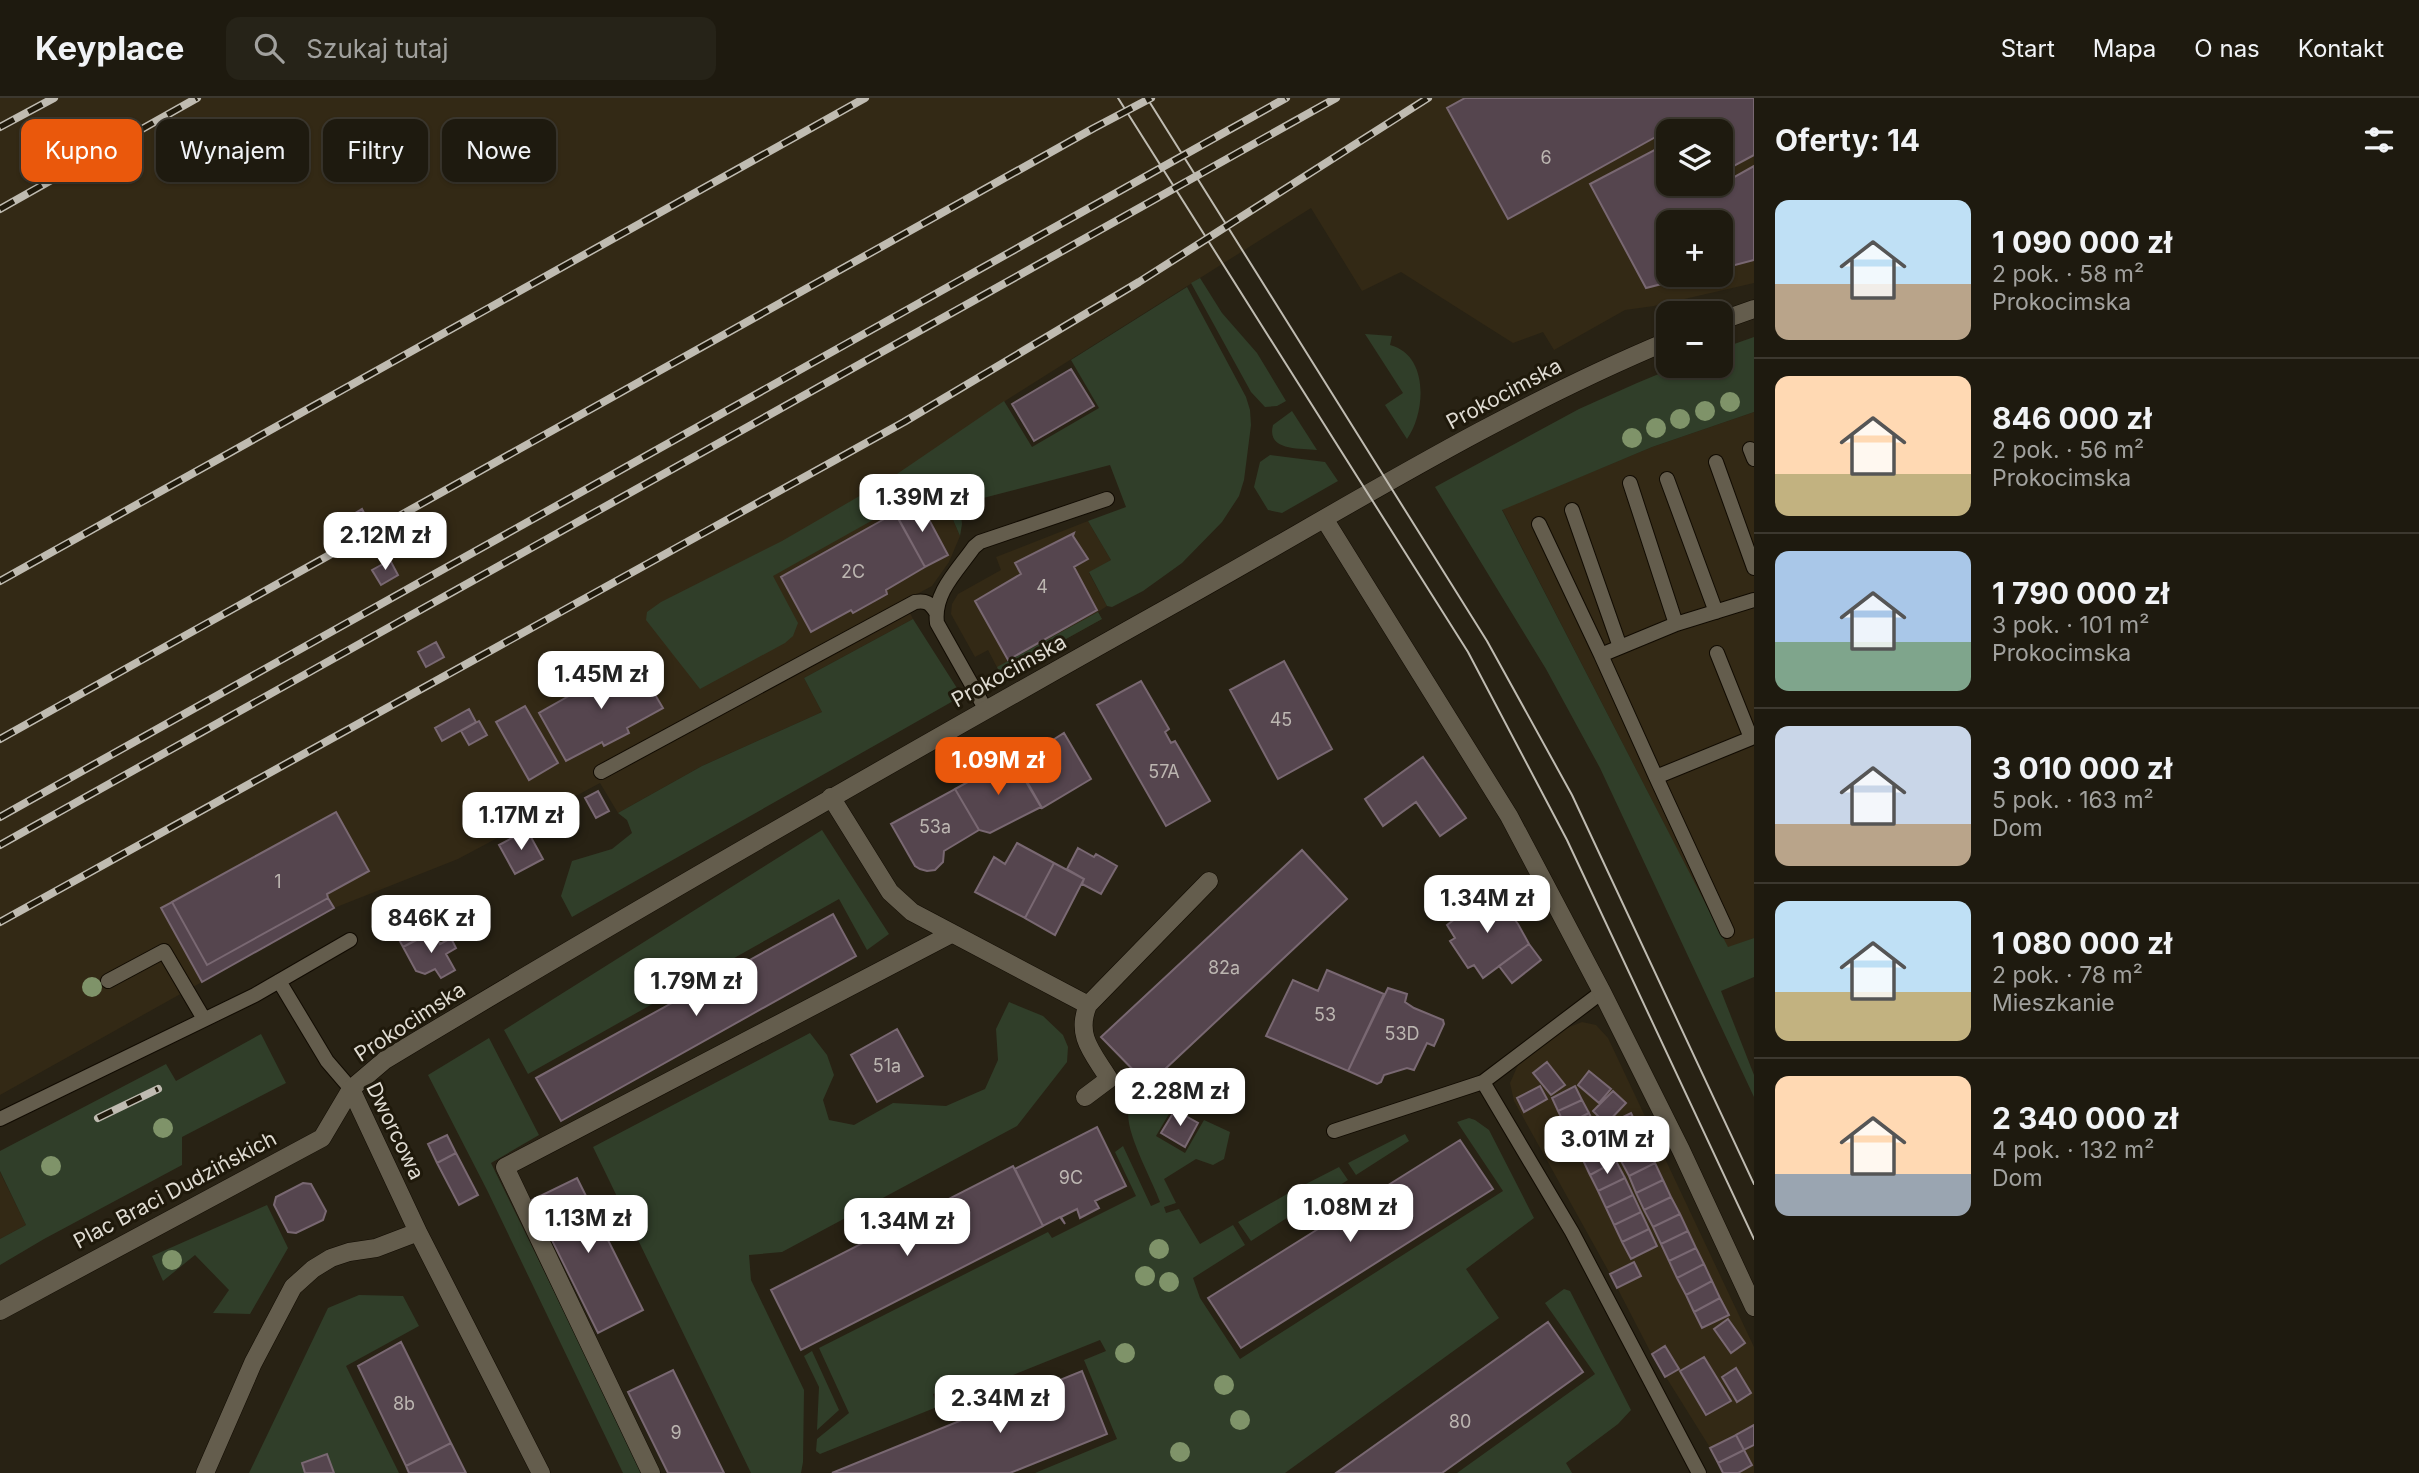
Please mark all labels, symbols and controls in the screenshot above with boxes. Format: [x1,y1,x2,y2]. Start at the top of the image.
search box [226,17,716,80]
text: Keyplace [35,28,184,68]
icon: search [250,29,288,67]
text: Szukaj tutaj [306,33,449,64]
text: Start [2001,34,2055,63]
text: Mapa [2093,34,2156,63]
text: O nas [2194,34,2260,63]
text: Kontakt [2298,34,2384,63]
chip: Kupno [21,119,142,182]
chip: Wynajem [156,119,309,182]
chip: Filtry [323,119,428,182]
chip: Nowe [442,119,556,182]
map controls [1656,119,1733,378]
button: layers [1656,119,1733,196]
icon: filters [2360,121,2398,159]
text: Oferty: 14 [1775,122,1920,158]
house number: 6 [1540,147,1552,168]
button: + [1656,210,1733,287]
text: 1 090 000 zł [1992,224,2172,260]
icon: home [1831,228,1915,312]
text: 2 pok. · 58 m² [1992,260,2144,288]
text: Prokocimska [1992,288,2131,316]
button: − [1656,301,1733,378]
street label: Prokocimska [1442,353,1566,434]
text: 846 000 zł [1992,400,2152,436]
icon: home [1831,404,1915,488]
text: 2 pok. · 56 m² [1992,436,2144,464]
text: Prokocimska [1992,464,2131,492]
pin: 1.39M zł [850,474,994,534]
text: 1.39M zł [875,483,969,511]
pin: 2.12M zł [313,512,457,572]
text: 2.12M zł [340,521,430,549]
house number: 2C [841,561,865,582]
text: 1 790 000 zł [1992,575,2169,611]
house number: 4 [1036,576,1048,597]
icon: home [1831,579,1915,663]
text: 3 pok. · 101 m² [1992,611,2149,639]
street label: Prokocimska [947,629,1070,712]
text: Prokocimska [1992,639,2131,667]
pin: 1.45M zł [529,652,673,711]
text: 1.45M zł [554,660,648,688]
house number: 45 [1270,709,1292,730]
pin: 1.09M zł [926,738,1070,797]
text: 1.09M zł [951,746,1045,774]
text: 3 010 000 zł [1992,750,2172,786]
icon: home [1831,754,1915,838]
house number: 57A [1148,761,1180,782]
text: 5 pok. · 163 m² [1992,786,2154,814]
pin: 1.17M zł [449,792,593,852]
text: 1.17M zł [478,801,564,829]
text: Dom [1992,814,2043,842]
house number: 53a [919,816,951,837]
house number: 1 [274,871,282,892]
pin: 1.34M zł [1415,876,1559,935]
text: 1.34M zł [1440,884,1534,912]
pin: 846K zł [366,896,496,955]
text: 846K zł [388,904,474,932]
text: 1 080 000 zł [1992,925,2172,961]
icon: home [1831,929,1915,1013]
house number: 82a [1208,957,1240,978]
pin: 1.79M zł [624,958,768,1018]
text: 2 pok. · 78 m² [1992,961,2143,989]
text: 1.79M zł [650,967,742,995]
street label: Prokocimska [350,976,470,1067]
text: Mieszkanie [1992,989,2115,1017]
house number: 53 [1314,1004,1336,1025]
house number: 53D [1384,1023,1420,1044]
house number: 51a [873,1055,901,1076]
pin: 2.28M zł [1108,1068,1252,1128]
text: 2.28M zł [1131,1077,1229,1105]
street label: Dworcowa [361,1078,430,1184]
text: 2 340 000 zł [1992,1100,2178,1136]
icon: home [1831,1104,1915,1188]
pin: 3.01M zł [1535,1116,1679,1176]
street label: Plac Braci Dudzińskich [69,1125,281,1254]
text: 3.01M zł [1560,1125,1654,1153]
text: 4 pok. · 132 m² [1992,1136,2154,1164]
text: Dom [1992,1164,2043,1192]
house number: 9C [1059,1167,1083,1188]
pin: 1.08M zł [1278,1184,1422,1244]
text: 1.08M zł [1303,1193,1397,1221]
pin: 1.13M zł [516,1196,660,1255]
pin: 1.34M zł [835,1198,979,1258]
text: 1.13M zł [545,1204,631,1232]
text: 1.34M zł [860,1207,954,1235]
pin: 2.34M zł [928,1376,1072,1435]
text: 2.34M zł [951,1384,1049,1412]
house number: 8b [393,1393,415,1414]
house number: 80 [1449,1411,1471,1432]
house number: 9 [670,1422,682,1443]

